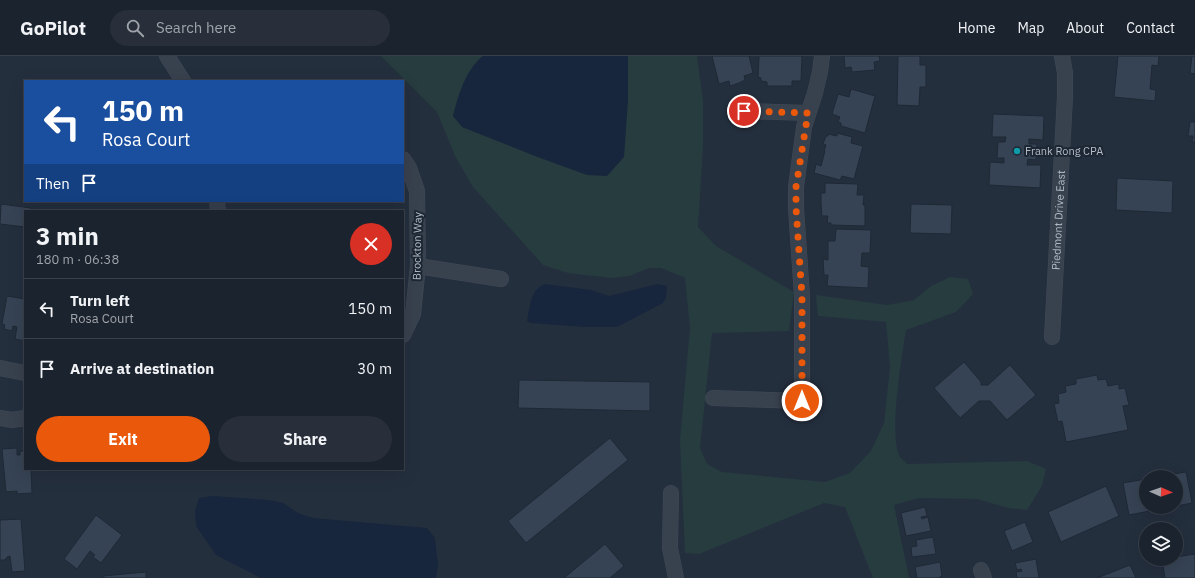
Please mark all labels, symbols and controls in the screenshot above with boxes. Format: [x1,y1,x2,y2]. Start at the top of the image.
search box [110,10,390,46]
text: GoPilot [20,16,86,40]
icon: search [124,17,146,39]
text: Search here [156,18,236,37]
text: Home [958,19,995,37]
text: Map [1017,19,1044,37]
text: About [1066,19,1104,37]
text: Contact [1126,19,1175,37]
text: 150 m [102,92,184,129]
pin [727,94,761,128]
icon: left [36,96,88,148]
icon: arrive [733,100,755,122]
text: Rosa Court [102,128,190,151]
place label: Frank Rong CPA [1025,144,1103,158]
marker: Frank Rong CPA [1012,146,1022,156]
street label: Piedmont Drive East [1049,170,1068,270]
icon: arrive [78,172,100,194]
text: Then [36,174,70,193]
street label: Brockton Way [409,211,425,280]
text: 3 min [36,220,99,252]
button: close [350,223,392,265]
text: 180 m · 06:38 [36,251,119,268]
text: Turn left [70,291,130,310]
icon: left [36,298,58,320]
text: 150 m [348,299,392,318]
text: Rosa Court [70,310,134,327]
icon: arrive [36,358,58,380]
text: Arrive at destination [70,359,214,378]
text: 30 m [357,359,392,378]
position arrow [781,380,823,422]
button: Exit [36,416,210,462]
button: Share [218,416,392,462]
north arrow [1139,470,1183,514]
map controls [1139,470,1183,566]
button: layers [1139,522,1183,566]

